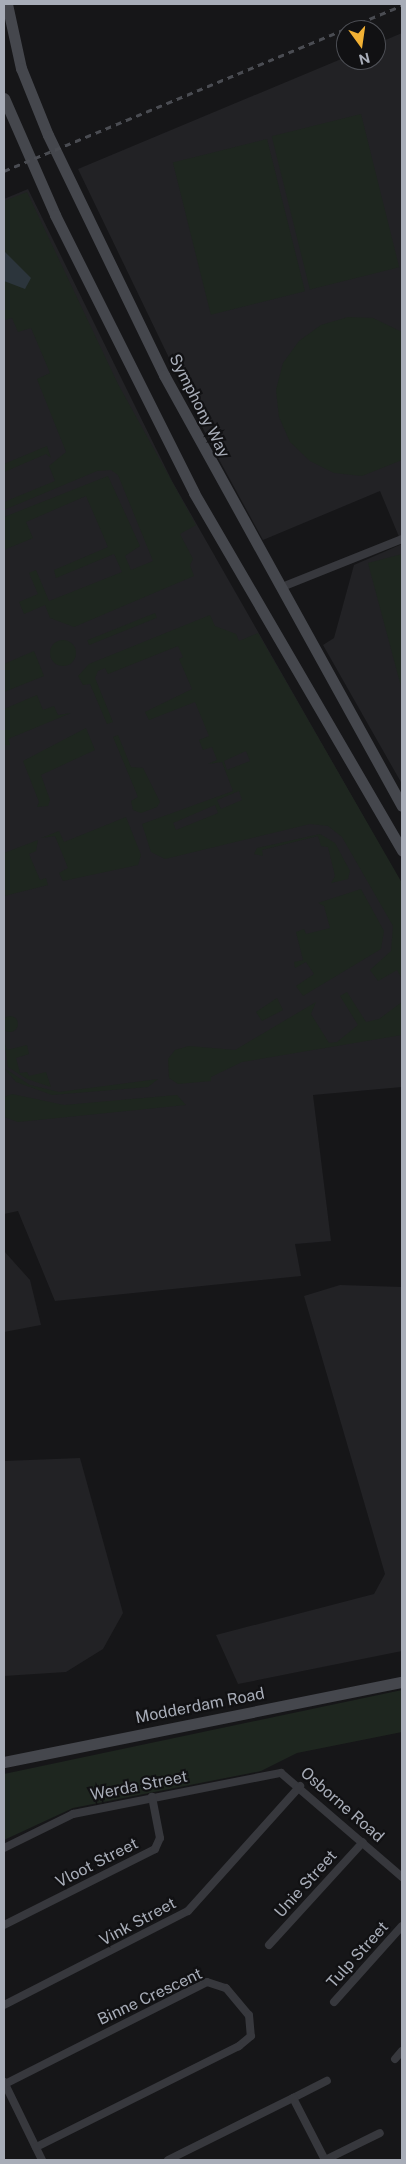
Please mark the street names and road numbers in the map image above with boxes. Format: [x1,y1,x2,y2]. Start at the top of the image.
street label: Symphony Way [165,351,233,461]
street label: Modderdam Road [134,1684,266,1728]
street label: Osborne Road [296,1763,388,1847]
street label: Werda Street [89,1767,189,1805]
street label: Vloot Street [53,1834,141,1892]
street label: Unie Street [271,1846,341,1922]
street label: Vink Street [97,1894,179,1950]
street label: Tulp Street [323,1918,393,1992]
street label: Binne Crescent [95,1964,205,2030]

